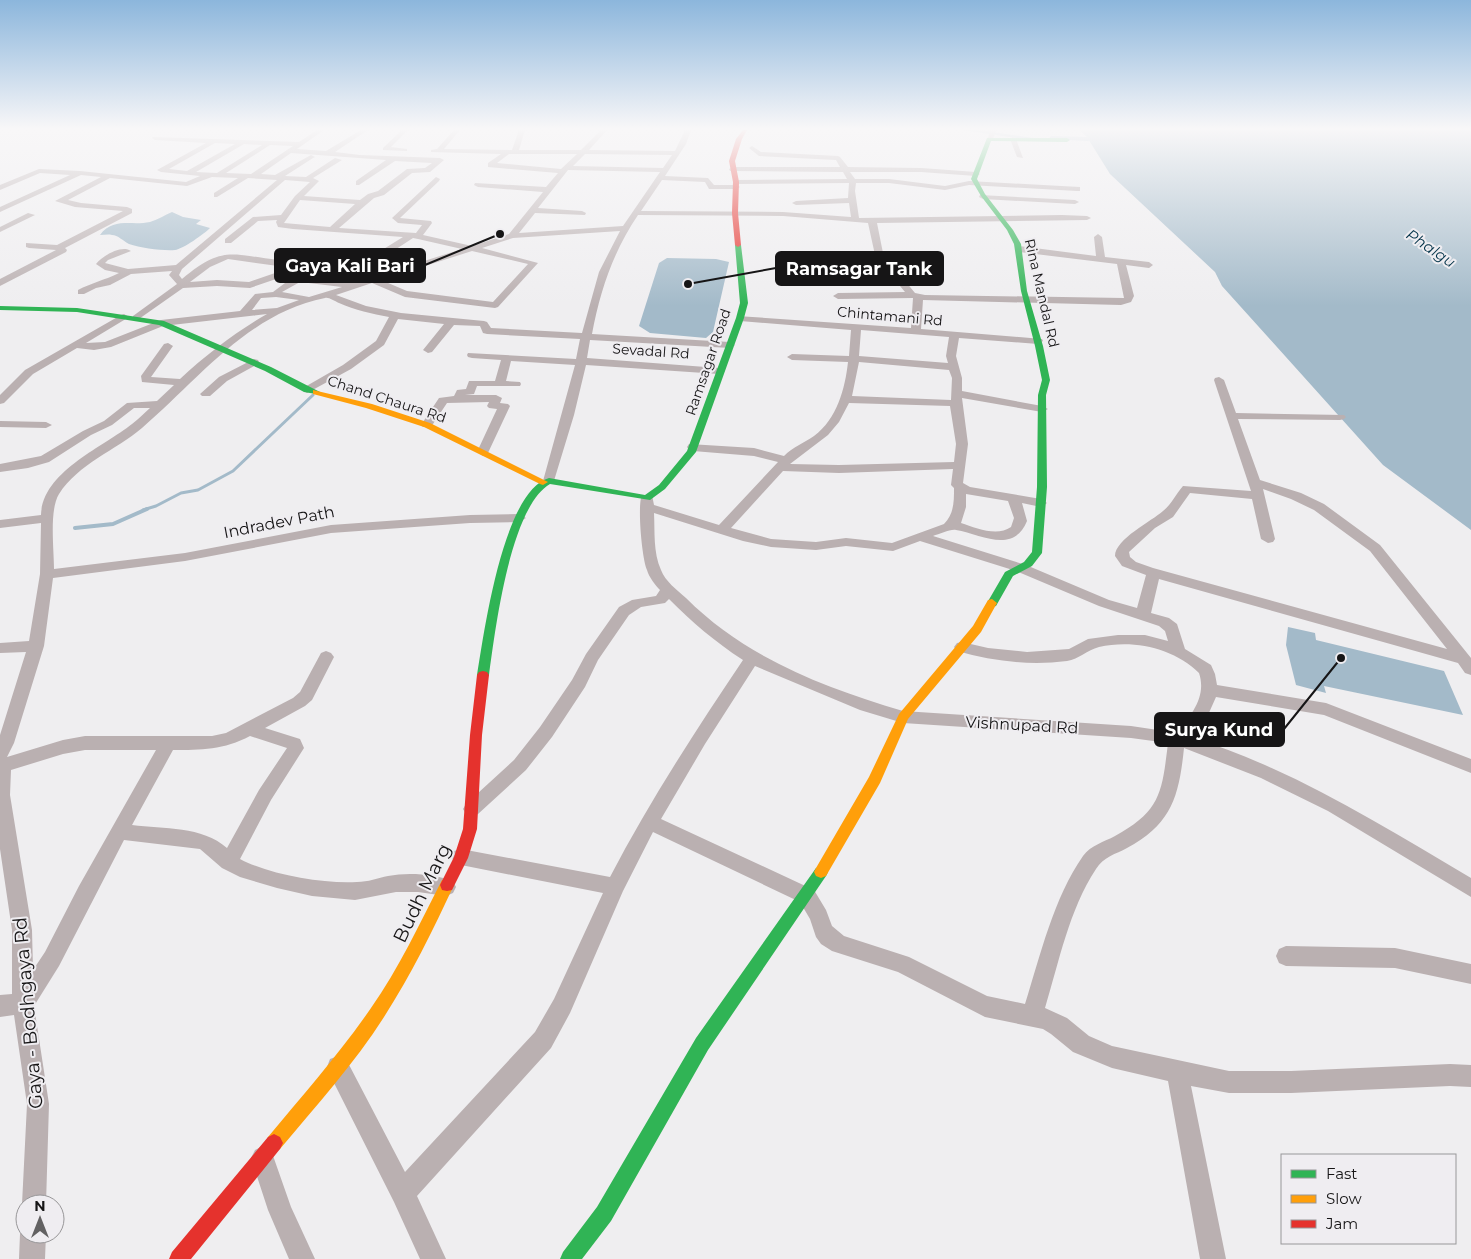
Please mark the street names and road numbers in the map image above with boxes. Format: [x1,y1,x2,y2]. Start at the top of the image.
street label: Rina Mandal Rd [1021,237,1063,349]
street label: Chintamani Rd [836,302,944,330]
street label: Ramsagar Road [681,306,735,418]
street label: Sevadal Rd [612,339,690,363]
street label: Chand Chaura Rd [325,371,449,427]
street label: Indradev Path [222,502,336,542]
street label: Vishnupad Rd [965,713,1079,737]
street label: Budh Marg [388,840,456,946]
street label: Gaya - Bodhgaya Rd [8,916,48,1110]

